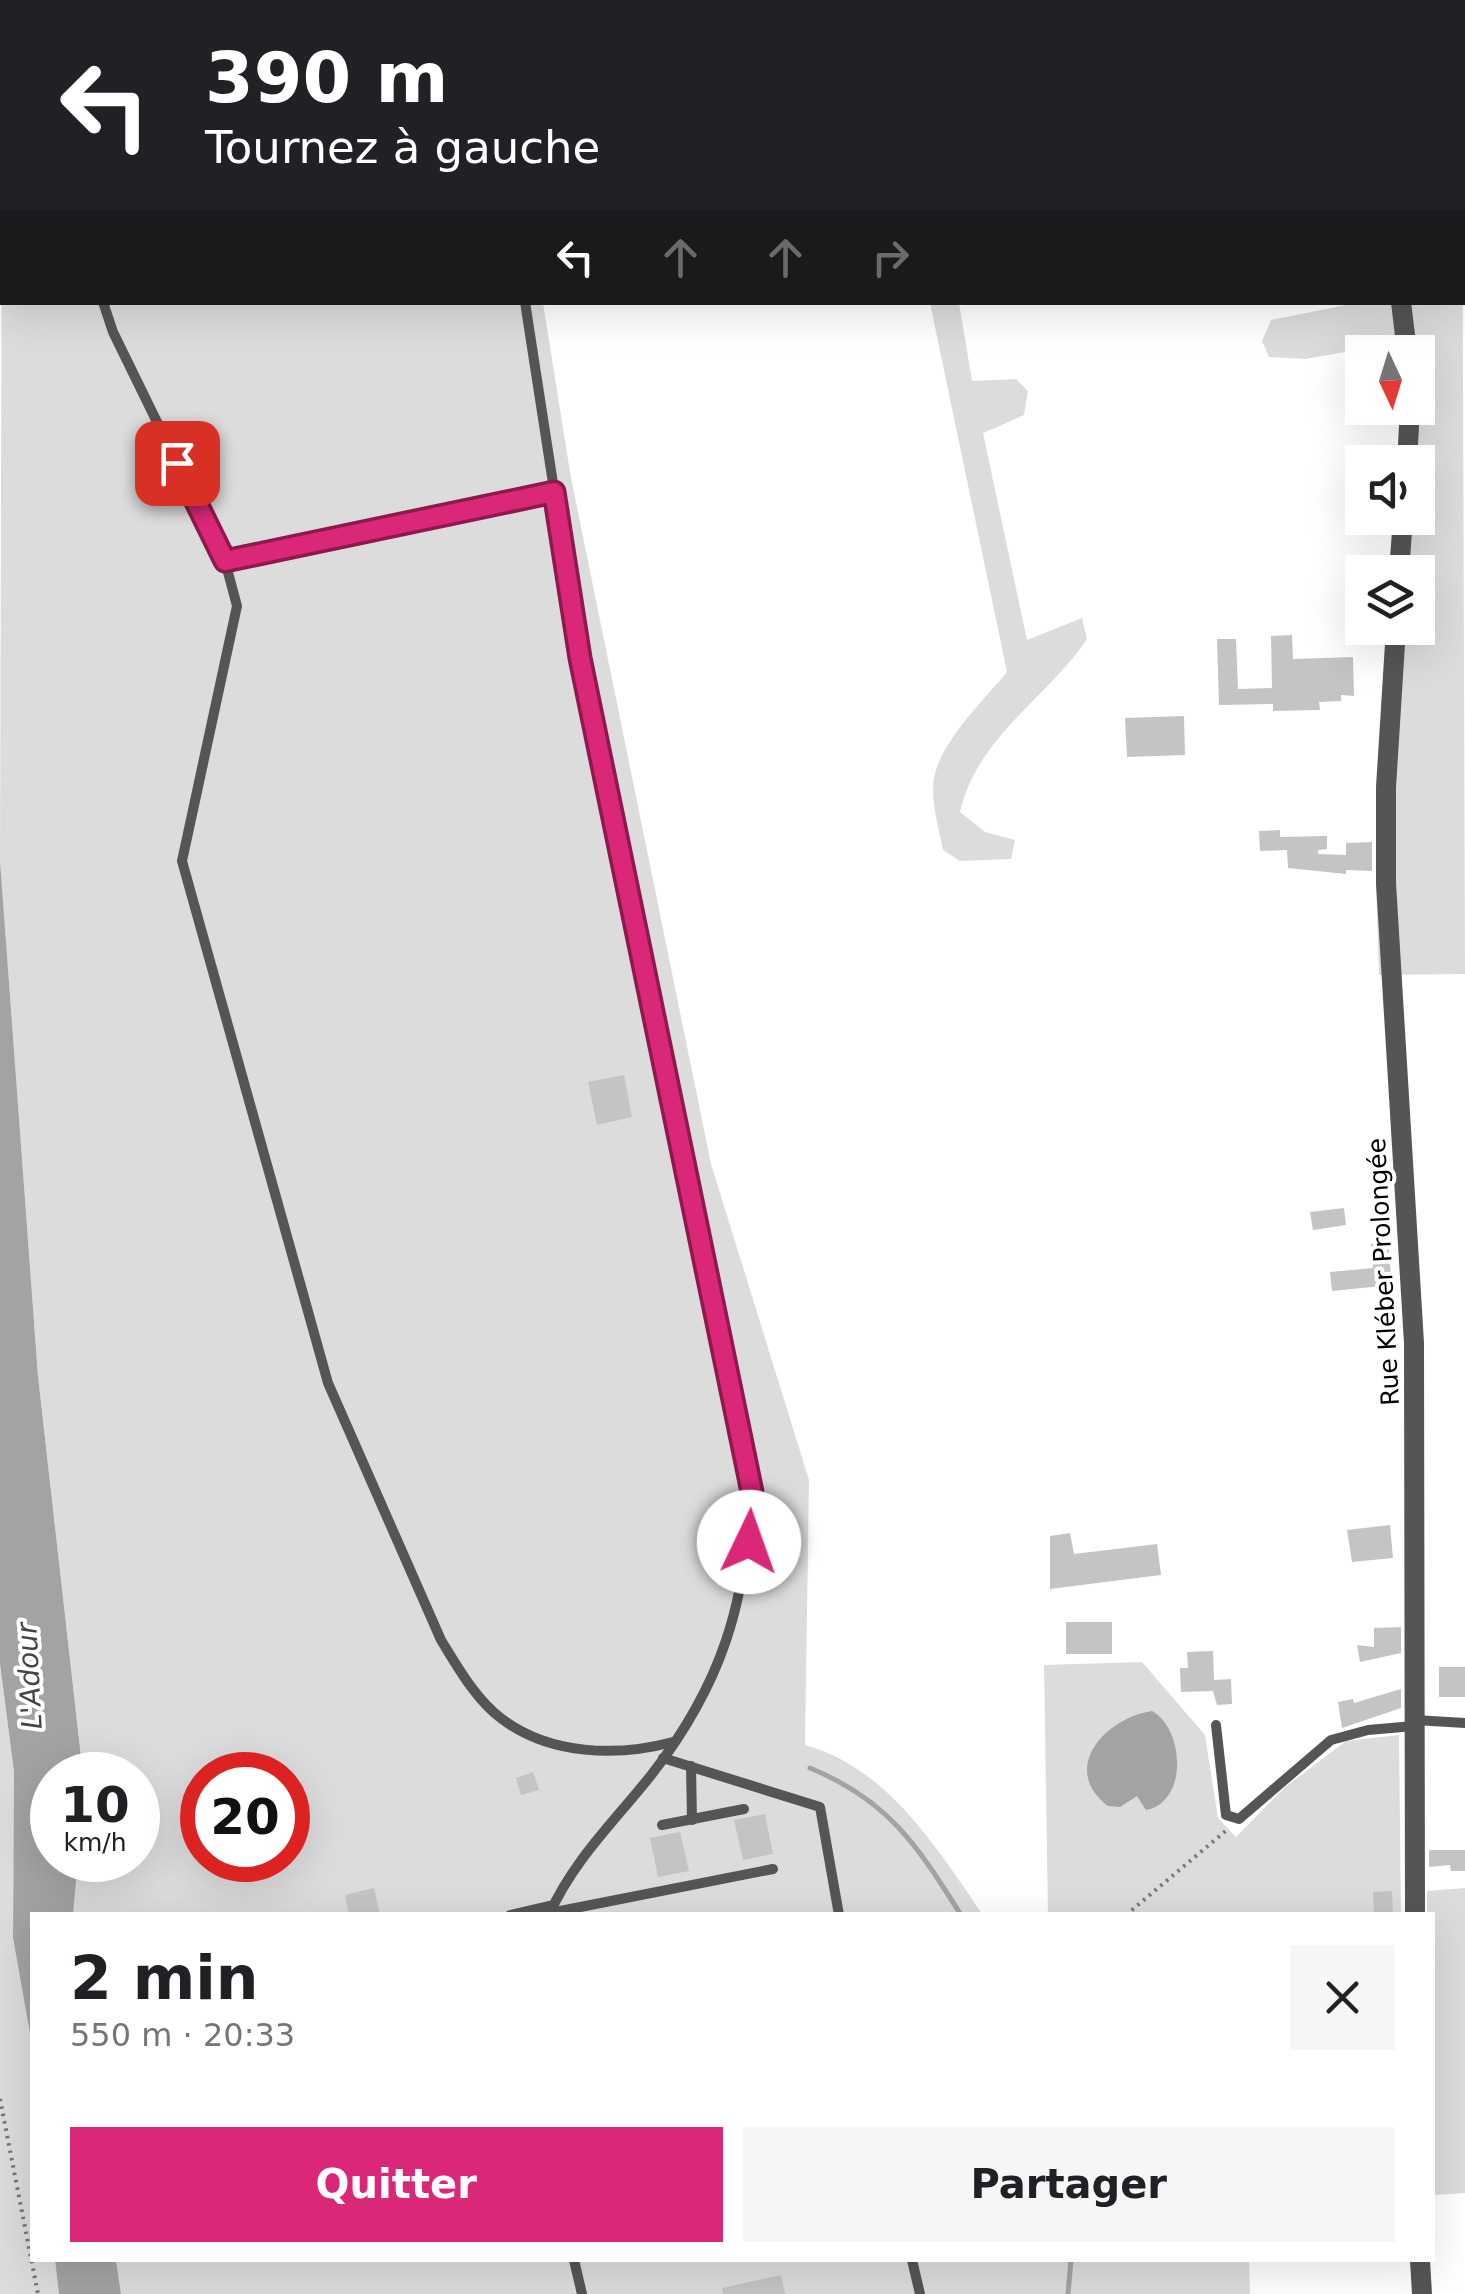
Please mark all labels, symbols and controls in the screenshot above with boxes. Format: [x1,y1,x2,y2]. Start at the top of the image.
text: 390 m [205,37,448,119]
icon: left [40,40,170,170]
text: Tournez à gauche [205,121,600,174]
icon: left [548,230,603,285]
icon: ahead [653,230,708,285]
icon: ahead [758,230,813,285]
icon: right [863,230,918,285]
north arrow [1345,335,1435,425]
map controls [1345,335,1435,645]
pin [135,421,220,506]
icon: arrive [150,436,205,491]
button: sound [1345,445,1435,535]
button: layers [1345,555,1435,645]
street label: Rue Kléber Prolongée [1362,1137,1405,1407]
position arrow [697,1490,801,1594]
water label: L'Adour [10,1620,49,1730]
speed limit sign: 20 [180,1752,310,1882]
text: 10 [60,1776,130,1834]
text: km/h [63,1828,127,1857]
text: 2 min [70,1943,258,2013]
button: close [1290,1945,1395,2050]
text: 550 m · 20:33 [70,2016,295,2054]
button: Quitter [70,2127,723,2242]
button: Partager [743,2127,1395,2242]

